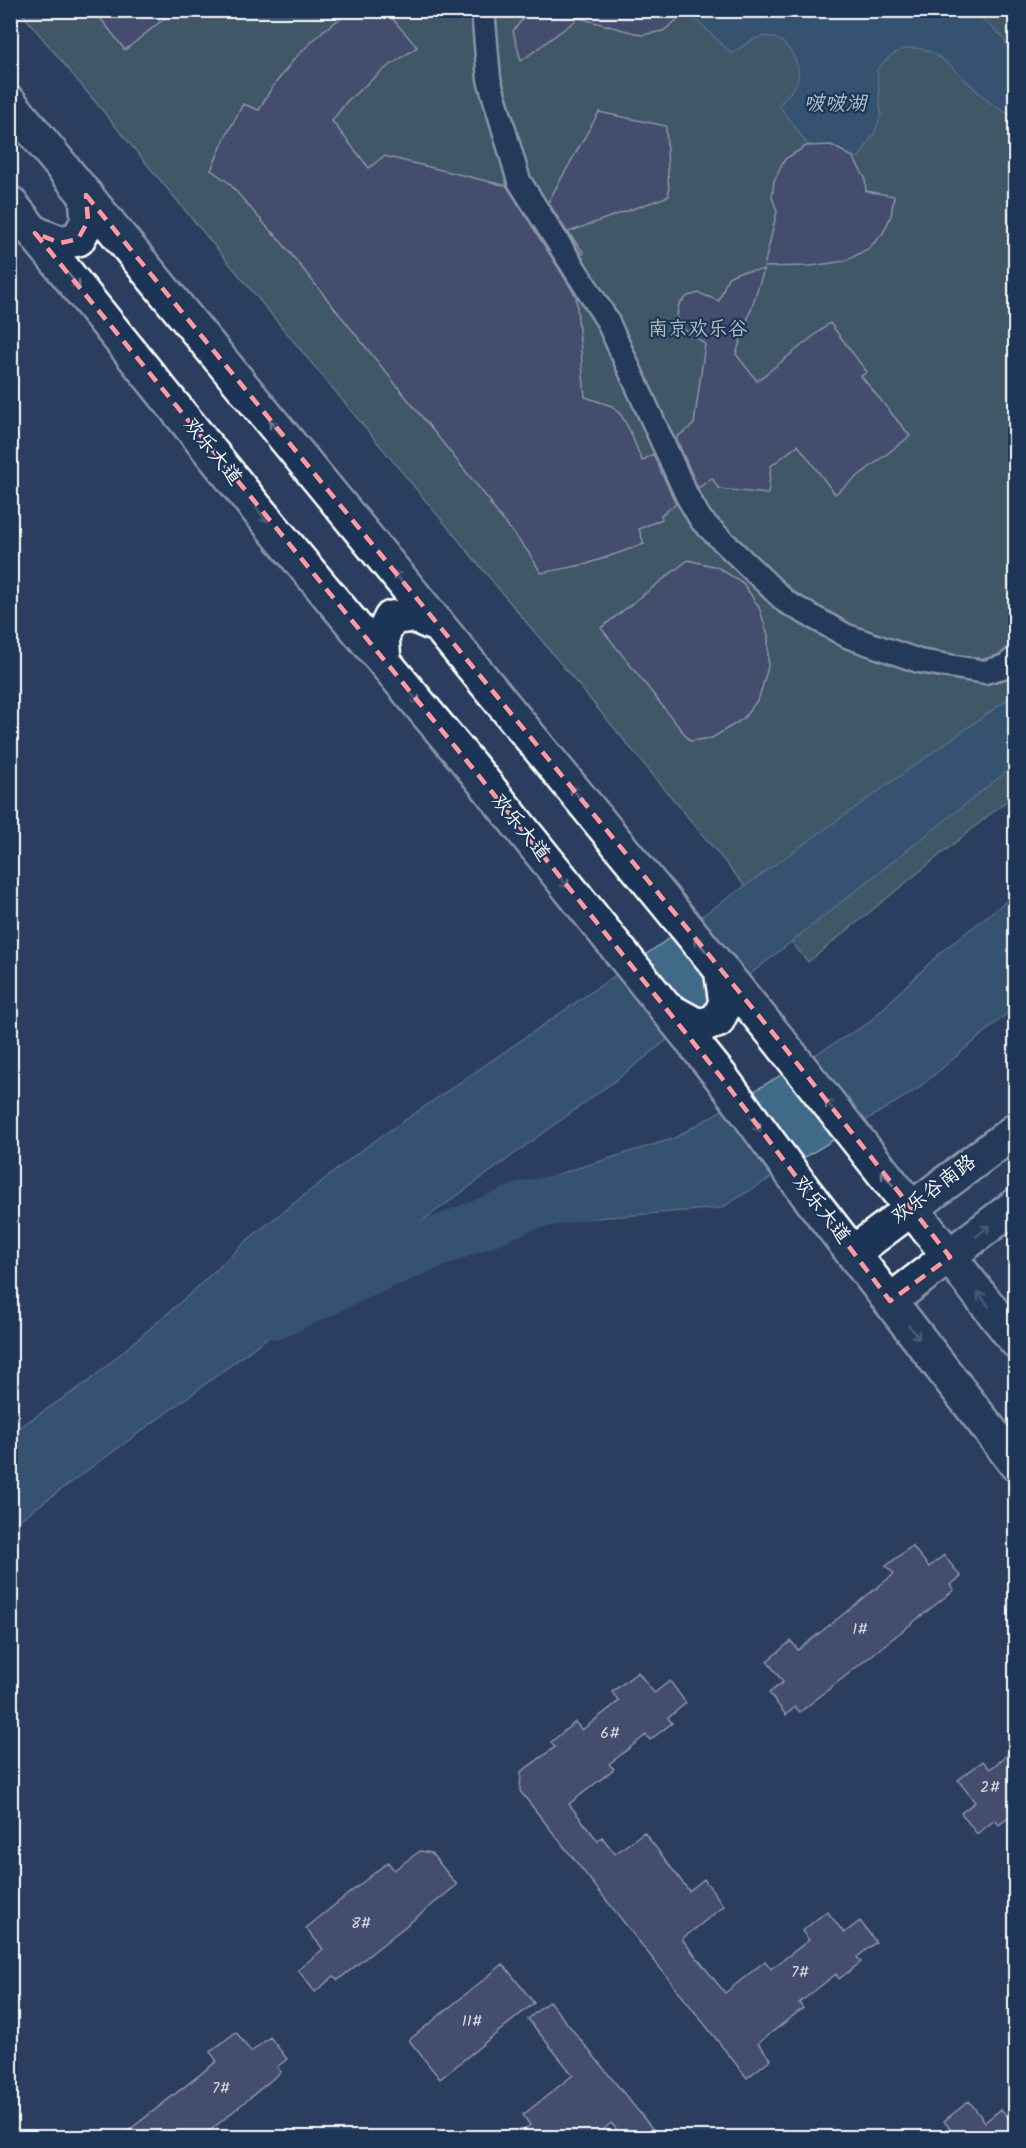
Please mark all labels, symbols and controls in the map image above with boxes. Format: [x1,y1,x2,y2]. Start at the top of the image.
water label: 啵啵湖 [804,88,868,121]
one-way arrow [67,273,80,289]
park label: 南京欢乐谷 [648,314,748,346]
street label: 欢乐大道 [174,411,250,493]
one-way arrow [269,419,282,435]
one-way arrow [256,507,269,523]
one-way arrow [392,570,405,586]
one-way arrow [407,689,420,705]
one-way arrow [569,786,583,801]
street label: 欢乐大道 [482,787,558,869]
one-way arrow [556,873,570,888]
one-way arrow [693,937,707,952]
one-way arrow [825,1100,838,1116]
one-way arrow [749,1116,762,1132]
street label: 欢乐谷南路 [884,1147,984,1233]
street label: 欢乐大道 [784,1169,858,1251]
one-way arrow [881,1170,894,1186]
one-way arrow [974,1225,990,1238]
one-way arrow [976,1291,989,1307]
one-way arrow [908,1324,921,1340]
house number: 1# [852,1617,868,1642]
house number: 6# [600,1721,620,1746]
house number: 2# [980,1775,1000,1800]
house number: 8# [351,1911,372,1936]
house number: 7# [791,1960,809,1985]
house number: 11# [462,2009,483,2034]
house number: 7# [212,2076,230,2101]

